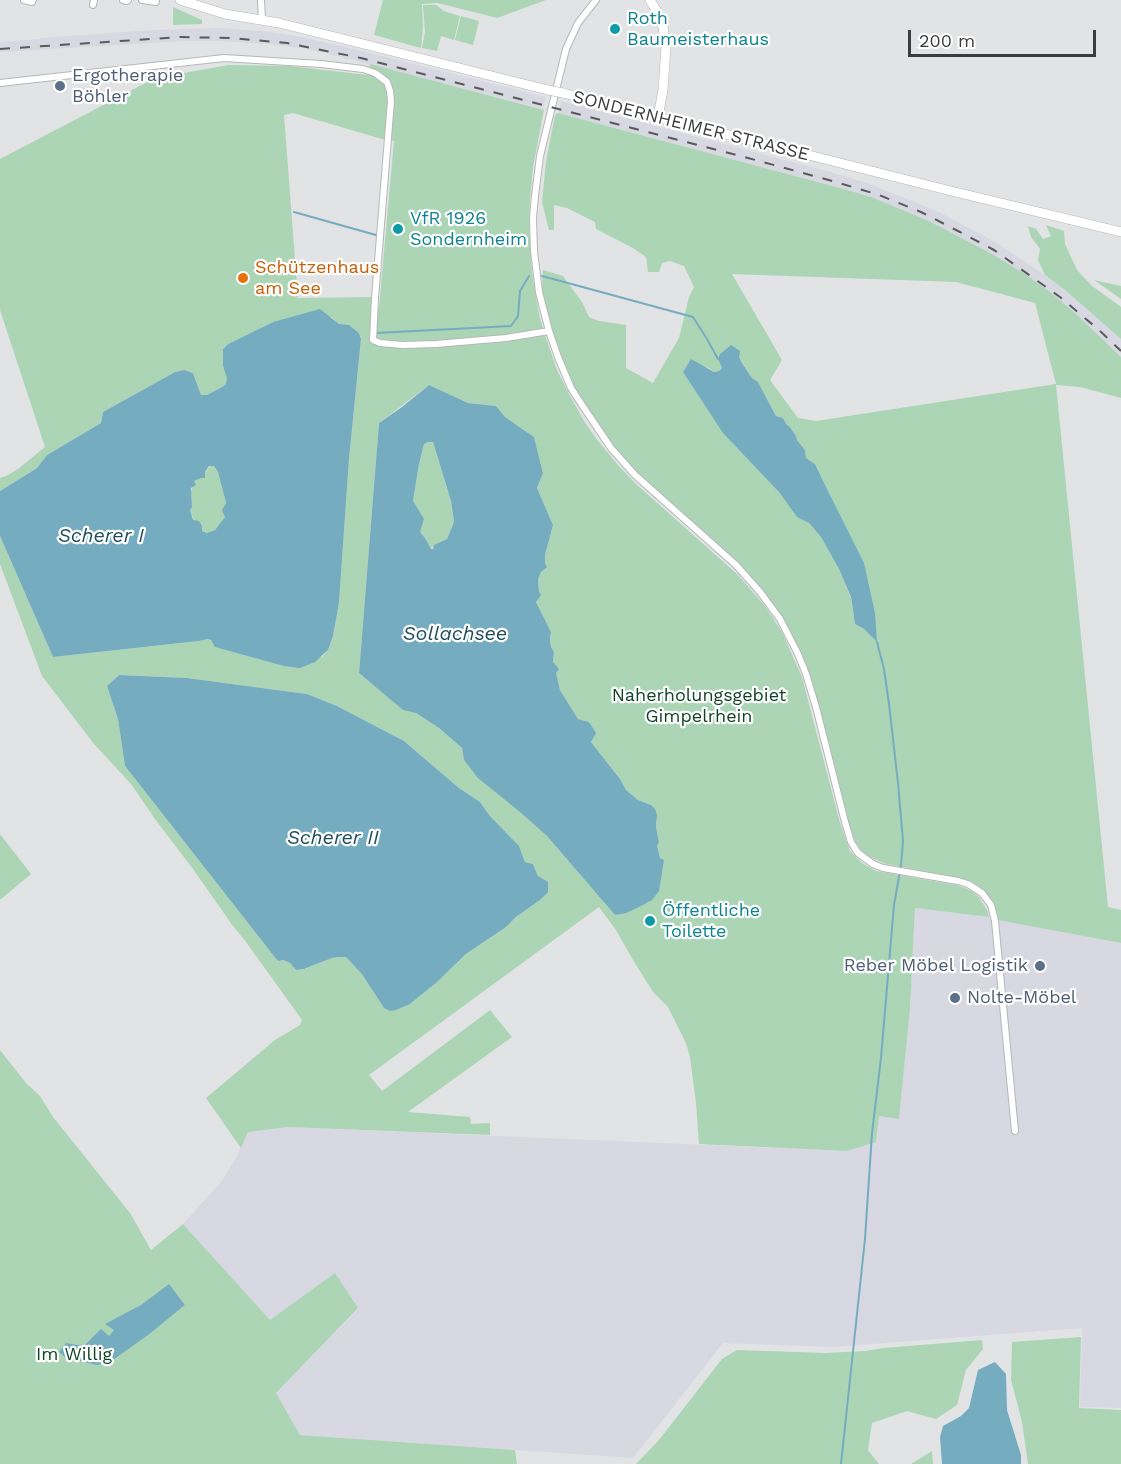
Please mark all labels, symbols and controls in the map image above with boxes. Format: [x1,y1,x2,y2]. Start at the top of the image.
place label: Roth Baumeisterhaus [627,8,769,50]
scale bar [911,18,1098,56]
marker: Roth Baumeisterhaus [608,22,622,36]
text: 200 m [919,30,975,51]
place label: Ergotherapie Böhler [72,65,183,107]
marker: Ergotherapie Böhler [53,79,67,93]
street label: SONDERNHEIMER STRASSE [571,86,811,166]
place label: VfR 1926 Sondernheim [410,208,527,250]
marker: VfR 1926 Sondernheim [391,222,405,236]
place label: Schützenhaus am See [255,257,379,300]
marker: Schützenhaus am See [236,271,250,285]
water label: Scherer I [58,524,144,548]
water label: Sollachsee [403,622,507,646]
park label: Naherholungsgebiet Gimpelrhein [612,685,786,728]
water label: Scherer II [287,826,379,850]
place label: Öffentliche Toilette [662,900,760,942]
marker: Öffentliche Toilette [643,914,657,928]
place label: Reber Möbel Logistik [844,955,1028,977]
marker: Reber Möbel Logistik [1033,959,1047,973]
place label: Nolte-Möbel [967,987,1076,1009]
marker: Nolte-Möbel [948,991,962,1005]
park label: Im Willig [36,1344,112,1366]

